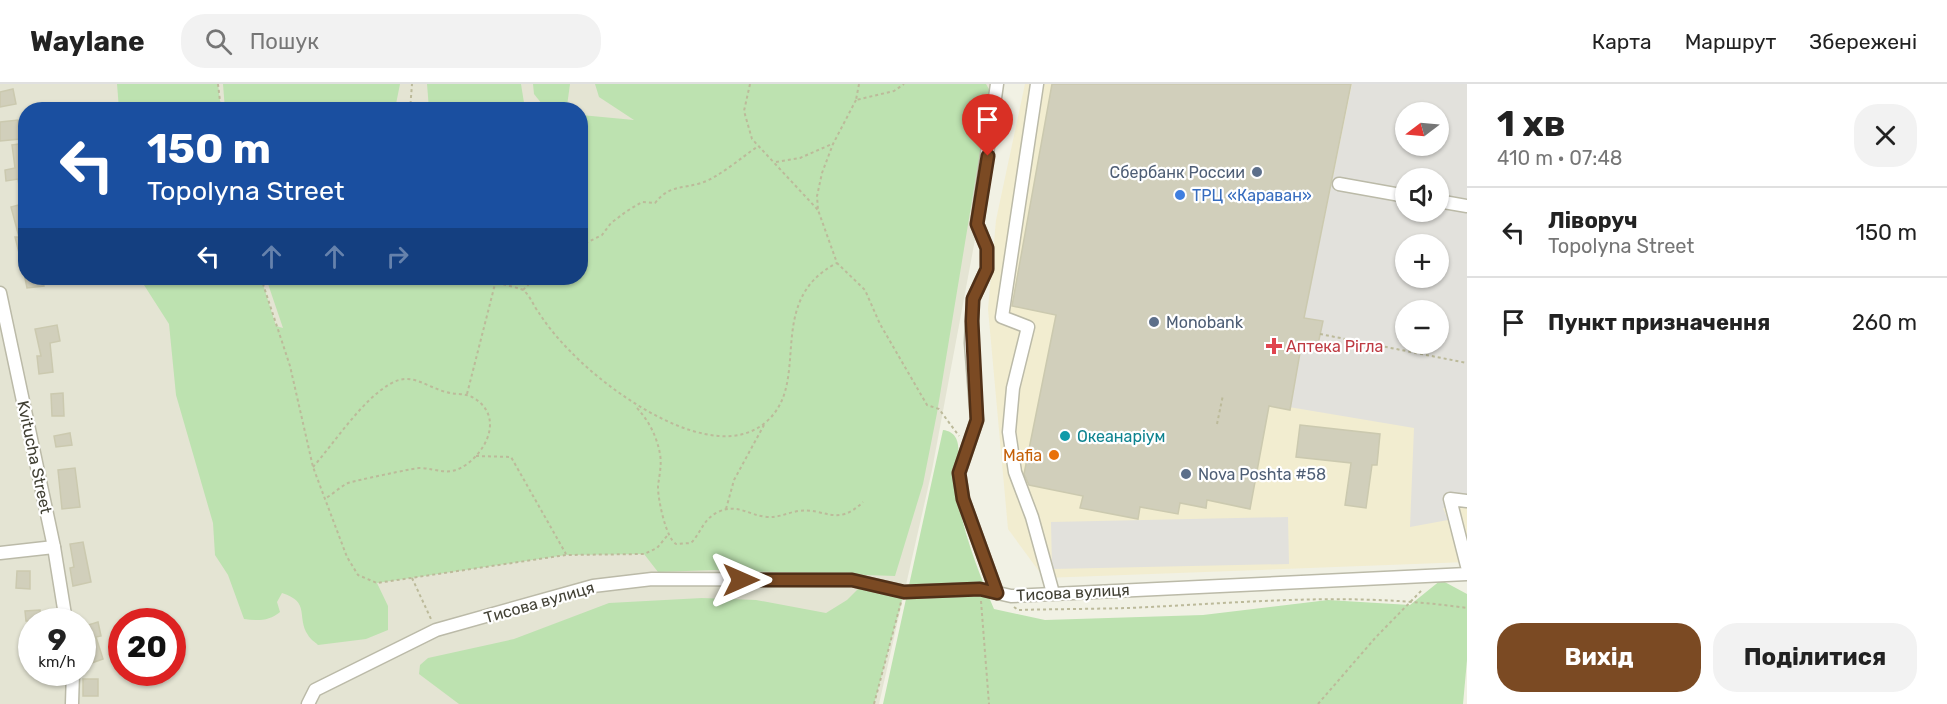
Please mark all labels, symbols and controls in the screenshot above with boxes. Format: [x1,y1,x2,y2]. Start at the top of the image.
search box [181,14,601,68]
text: Waylane [30,25,145,58]
icon: search [202,25,235,58]
text: Пошук [250,28,319,55]
text: Карта [1592,29,1652,54]
text: Маршрут [1685,29,1776,54]
text: Збережені [1809,29,1917,54]
pin [962,94,1013,156]
north arrow [1395,102,1449,156]
map controls [1395,102,1449,354]
text: 1 хв [1497,102,1566,145]
icon: arrive [971,103,1004,136]
button: close [1854,104,1917,167]
text: 150 m [147,124,271,174]
icon: left [48,126,126,204]
text: 410 m · 07:48 [1497,146,1623,170]
place label: Сбербанк России [1110,163,1245,182]
marker: Сбербанк России [1250,165,1264,179]
button: sound [1395,168,1449,222]
text: Topolyna Street [147,175,345,207]
place label: ТРЦ «Караван» [1192,186,1312,205]
marker: ТРЦ «Караван» [1173,188,1187,202]
text: Ліворуч [1548,207,1638,234]
icon: left [1497,216,1530,249]
text: 150 m [1856,219,1917,246]
button: + [1395,234,1449,288]
text: Topolyna Street [1548,234,1694,258]
icon: left [192,240,225,273]
icon: ahead [255,240,288,273]
icon: ahead [318,240,351,273]
icon: right [381,240,414,273]
button: − [1395,300,1449,354]
icon: arrive [1497,306,1530,339]
text: Пункт призначення [1548,309,1770,336]
text: 260 m [1852,309,1917,336]
place label: Monobank [1166,313,1244,332]
marker: Monobank [1147,315,1161,329]
place label: Аптека Рігла [1286,337,1383,356]
marker: Аптека Рігла [1267,339,1281,353]
street label: Kvitucha Street [13,399,56,515]
place label: Океанаріум [1077,427,1165,446]
marker: Океанаріум [1058,429,1072,443]
place label: Mafia [1003,446,1042,465]
marker: Mafia [1047,448,1061,462]
place label: Nova Poshta #58 [1198,465,1326,484]
marker: Nova Poshta #58 [1179,467,1193,481]
position arrow [709,548,773,612]
street label: Тисова вулиця [482,578,596,627]
street label: Тисова вулиця [1016,580,1130,605]
speed limit sign: 20 [108,608,186,686]
text: 9 [47,622,67,658]
button: Вихід [1497,623,1701,692]
button: Поділитися [1713,623,1917,692]
text: km/h [38,653,76,671]

